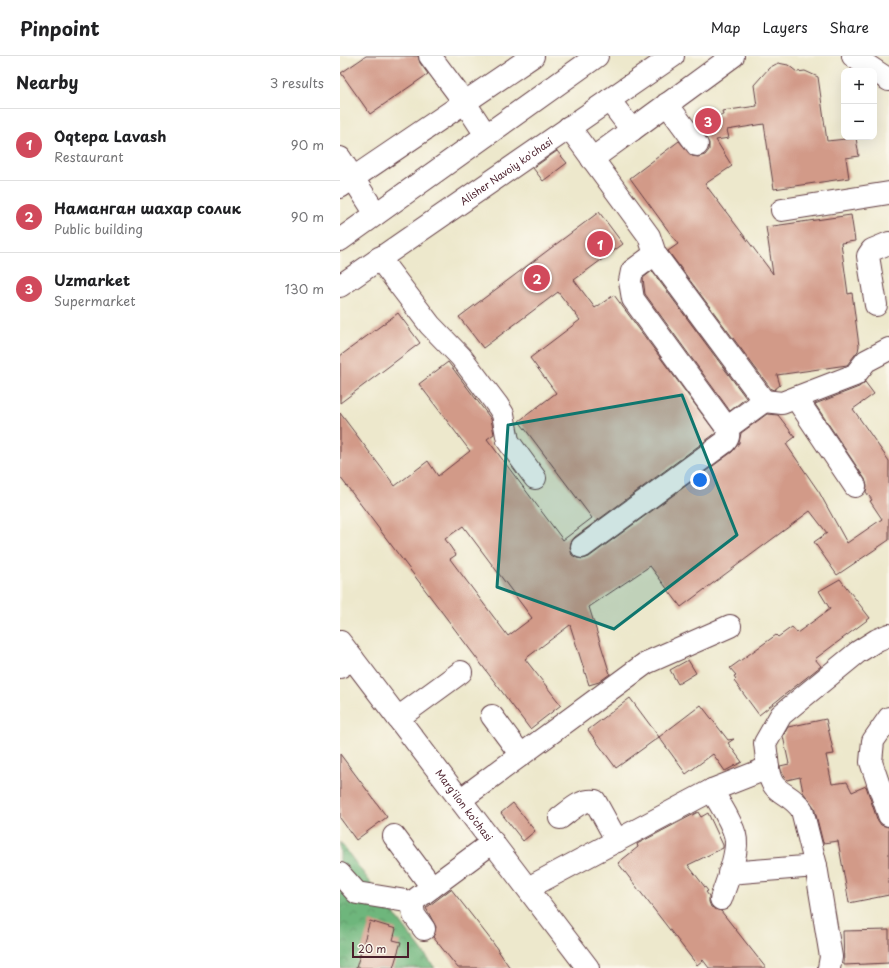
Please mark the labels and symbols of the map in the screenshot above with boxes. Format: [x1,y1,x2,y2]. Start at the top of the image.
pin: 3 [695,106,721,136]
street label: Alisher Navoiy ko'chasi [456,133,555,208]
pin: 1 [587,229,613,259]
pin: 2 [524,263,550,293]
your location [690,470,710,490]
street label: Marg'ilon ko'chasi [432,766,497,844]
scale bar [352,940,409,959]

